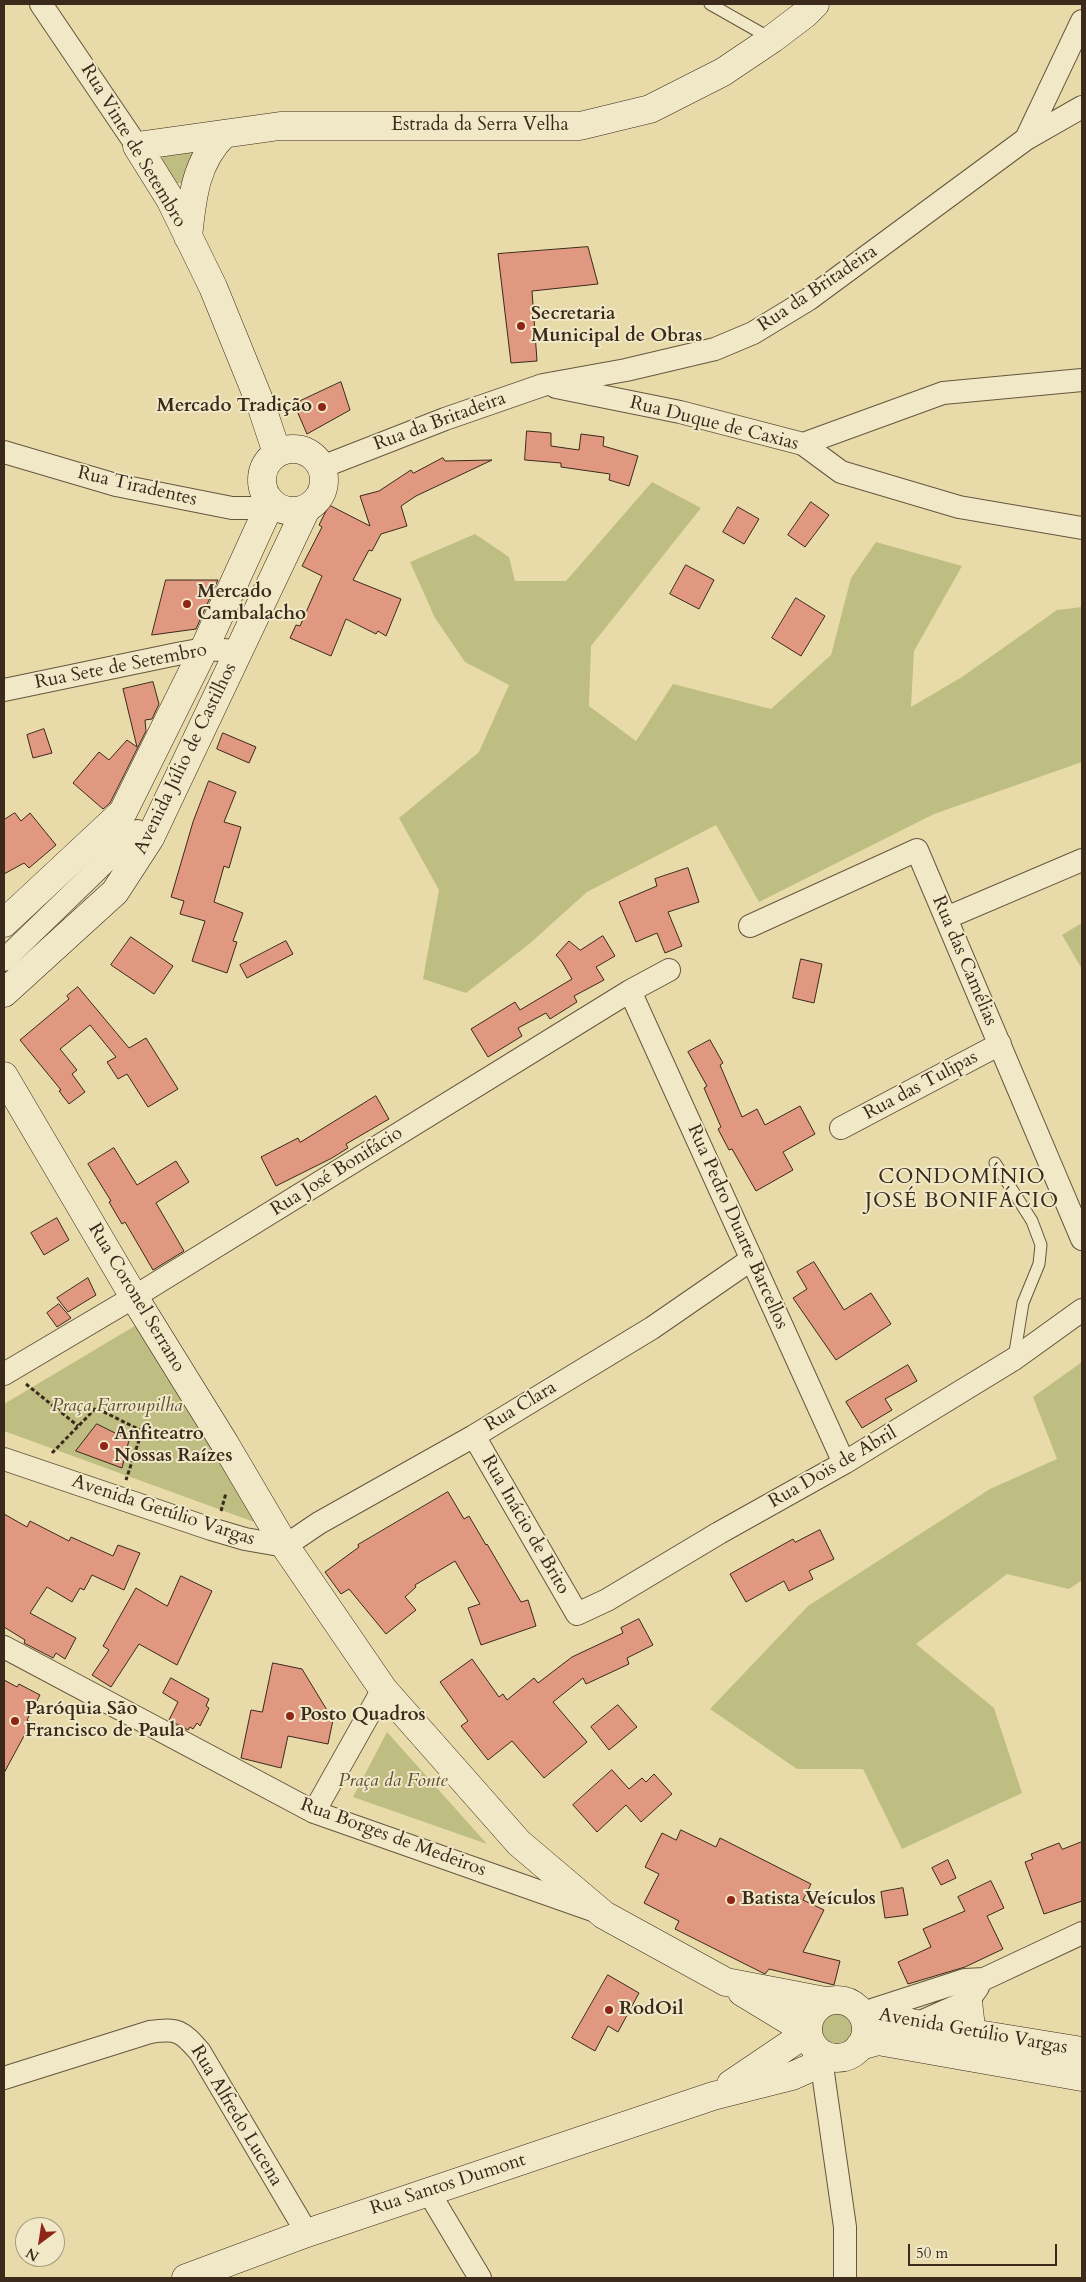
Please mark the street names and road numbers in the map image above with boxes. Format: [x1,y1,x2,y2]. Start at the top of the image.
street label: Rua Vinte de Setembro [75,60,191,232]
street label: Estrada da Serra Velha [391,115,569,137]
street label: Rua da Britadeira [754,241,882,337]
street label: Rua da Britadeira [371,388,509,456]
street label: Rua Duque de Caxias [627,392,801,456]
street label: Rua Tiradentes [75,462,199,512]
street label: Rua Sete de Setembro [33,639,209,695]
street label: Avenida Júlio de Castilhos [130,660,242,858]
street label: Rua das Camélias [926,893,1002,1029]
street label: Rua das Tulipas [860,1046,982,1126]
street label: Rua Pedro Duarte Barcellos [682,1121,792,1333]
street label: Rua José Bonifácio [267,1122,407,1222]
street label: Rua Coronel Serrano [83,1219,189,1377]
street label: Rua Clara [481,1377,561,1437]
street label: Rua Dois de Abril [765,1422,901,1514]
street label: Rua Inácio de Brito [476,1451,574,1599]
street label: Avenida Getúlio Vargas [69,1471,257,1551]
street label: Rua Borges de Medeiros [297,1794,489,1882]
street label: Avenida Getúlio Vargas [877,2004,1069,2060]
street label: Rua Alfredo Lucena [185,2041,287,2191]
street label: Rua Santos Dumont [367,2149,529,2221]

